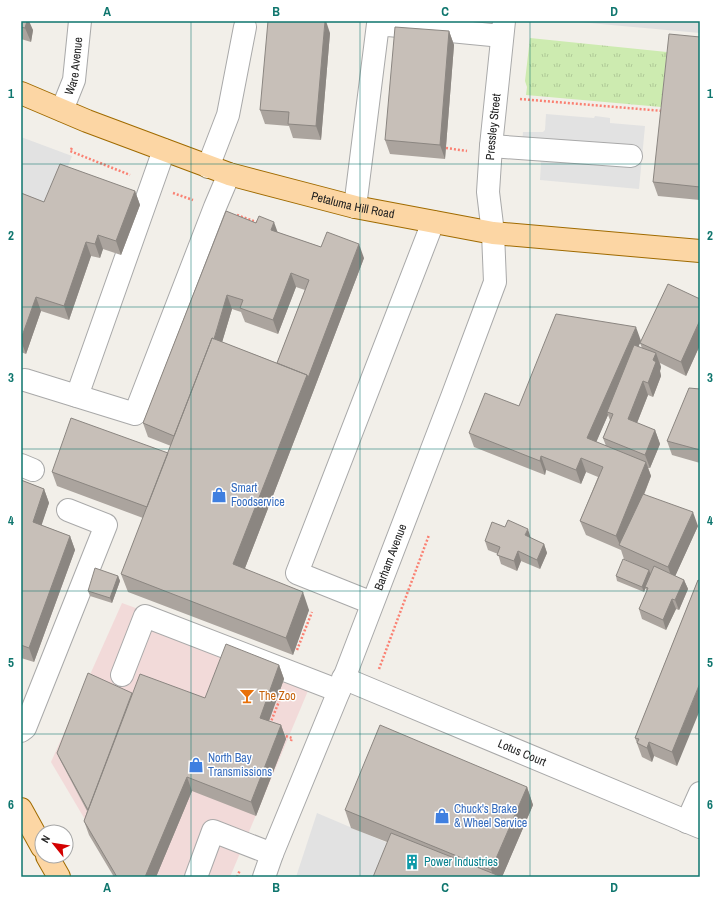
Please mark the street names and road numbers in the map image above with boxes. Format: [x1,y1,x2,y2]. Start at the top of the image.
street label: Ware Avenue [61,36,86,97]
street label: Pressley Street [482,93,504,161]
street label: Petaluma Hill Road [309,188,396,222]
street label: Barham Avenue [370,522,410,593]
street label: Lotus Court [495,736,549,770]

